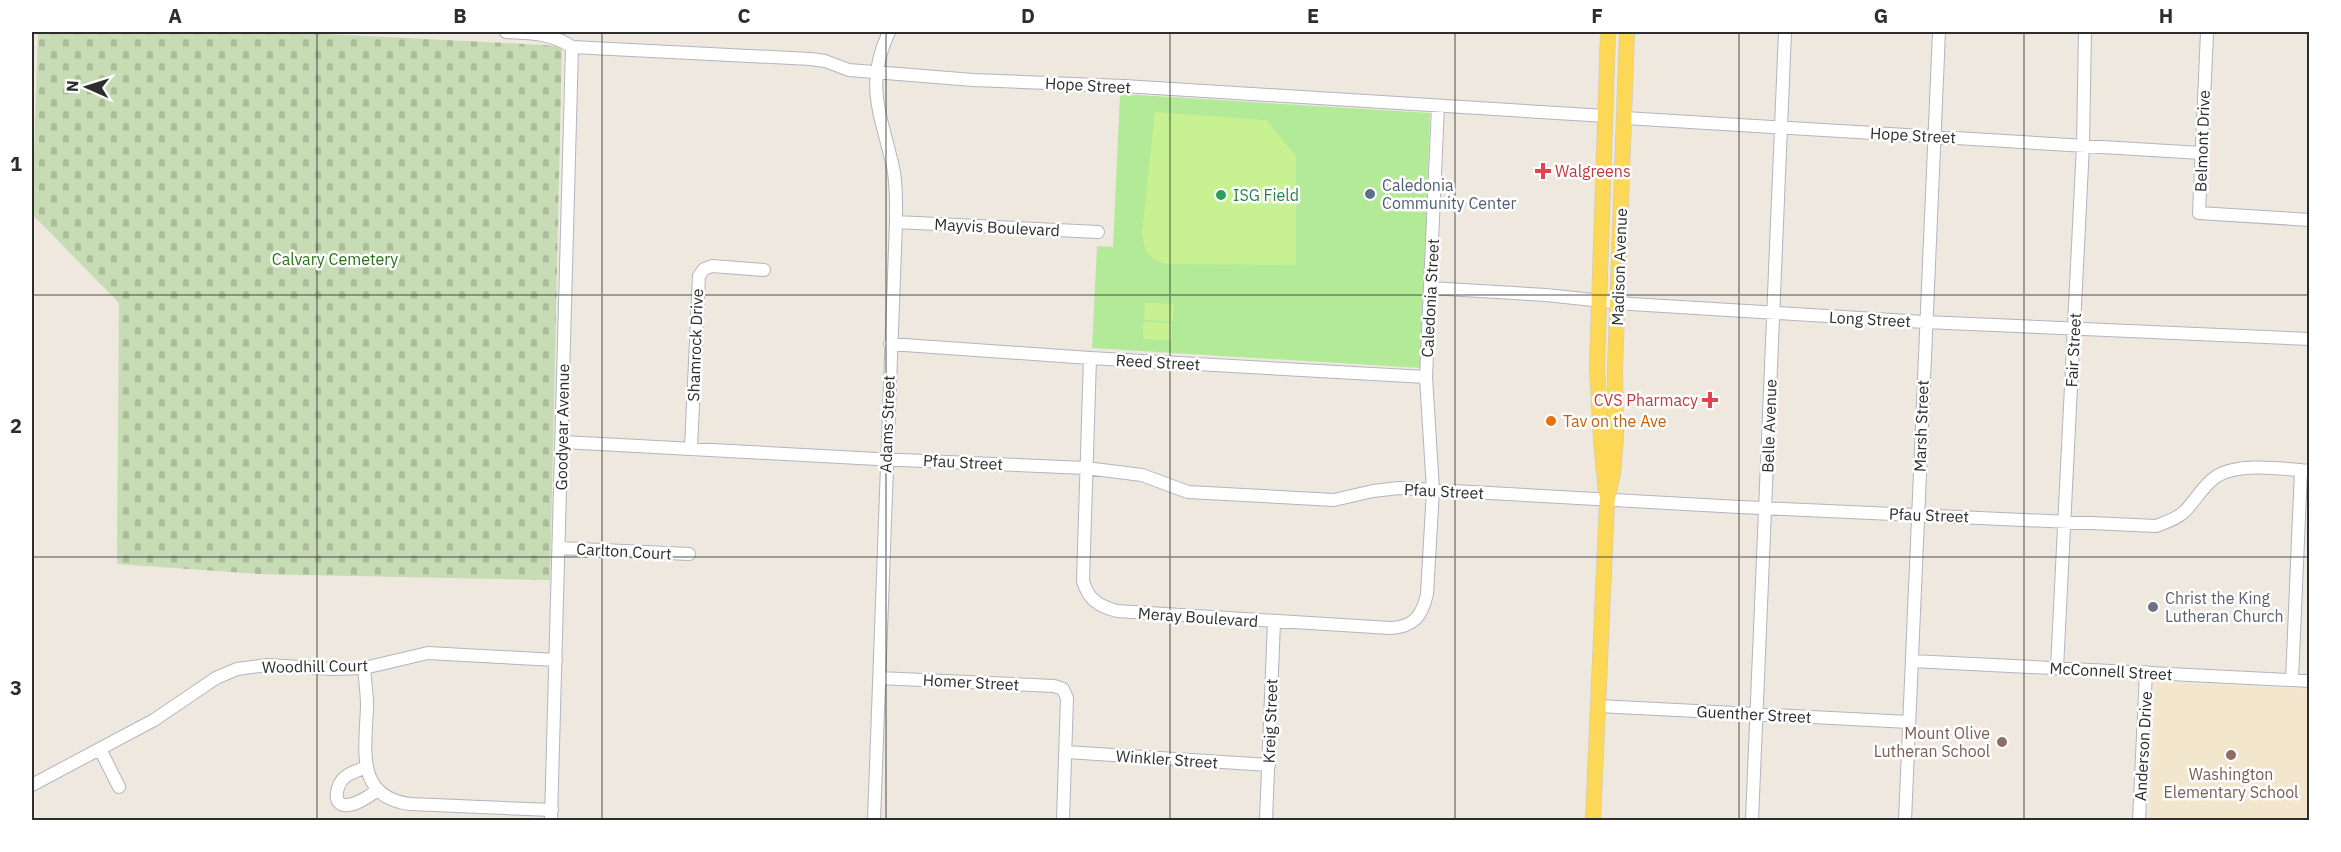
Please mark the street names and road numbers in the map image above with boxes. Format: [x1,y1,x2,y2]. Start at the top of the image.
street label: Hope Street [1045,73,1131,97]
street label: Belmont Drive [2190,89,2214,192]
street label: Hope Street [1870,123,1956,147]
street label: Madison Avenue [1607,208,1631,326]
street label: Mayvis Boulevard [934,214,1060,240]
street label: Caledonia Street [1417,238,1443,358]
street label: Shamrock Drive [683,288,707,402]
street label: Long Street [1829,307,1911,331]
street label: Fair Street [2061,312,2085,388]
street label: Reed Street [1115,350,1201,374]
street label: Goodyear Avenue [551,363,573,490]
street label: Adams Street [875,375,899,473]
street label: Belle Avenue [1757,379,1781,473]
street label: Marsh Street [1909,380,1933,472]
street label: Pfau Street [922,450,1004,474]
street label: Pfau Street [1403,479,1485,503]
street label: Pfau Street [1889,504,1969,526]
street label: Carlton Court [576,539,672,563]
street label: Meray Boulevard [1137,603,1259,631]
street label: Woodhill Court [262,655,368,677]
street label: McConnell Street [2049,658,2173,684]
street label: Homer Street [922,669,1020,695]
street label: Kreig Street [1259,678,1281,764]
street label: Anderson Drive [2130,690,2156,801]
street label: Guenther Street [1696,701,1812,727]
street label: Winkler Street [1115,745,1219,773]

